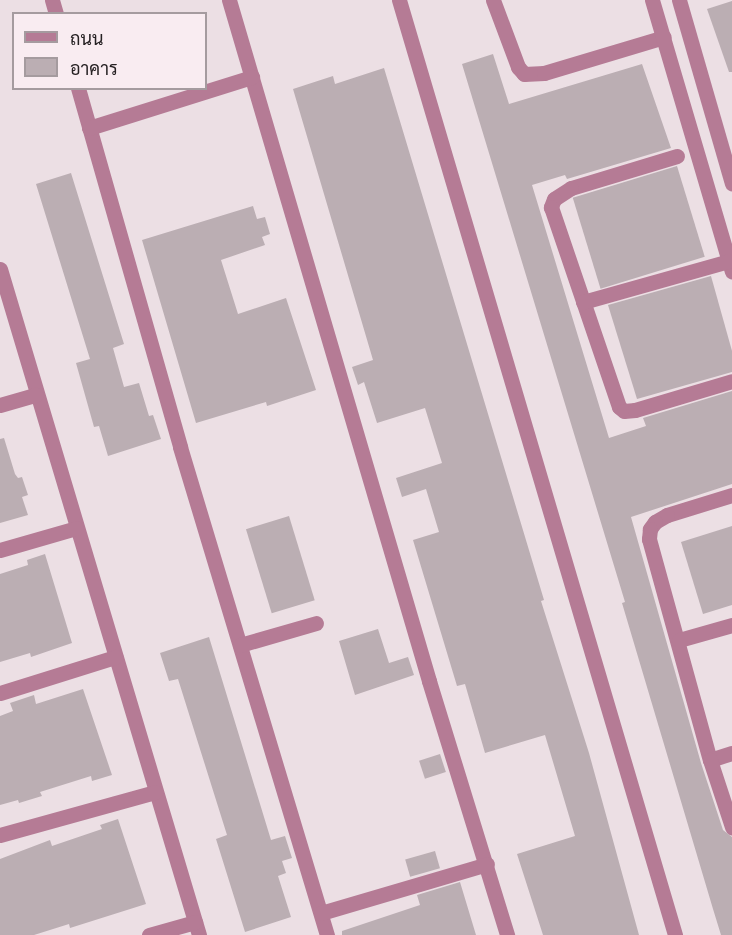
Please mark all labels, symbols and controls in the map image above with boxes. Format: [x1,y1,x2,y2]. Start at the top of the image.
legend [12,12,207,90]
text: ถนน [70,28,103,48]
text: อาคาร [70,58,118,78]

